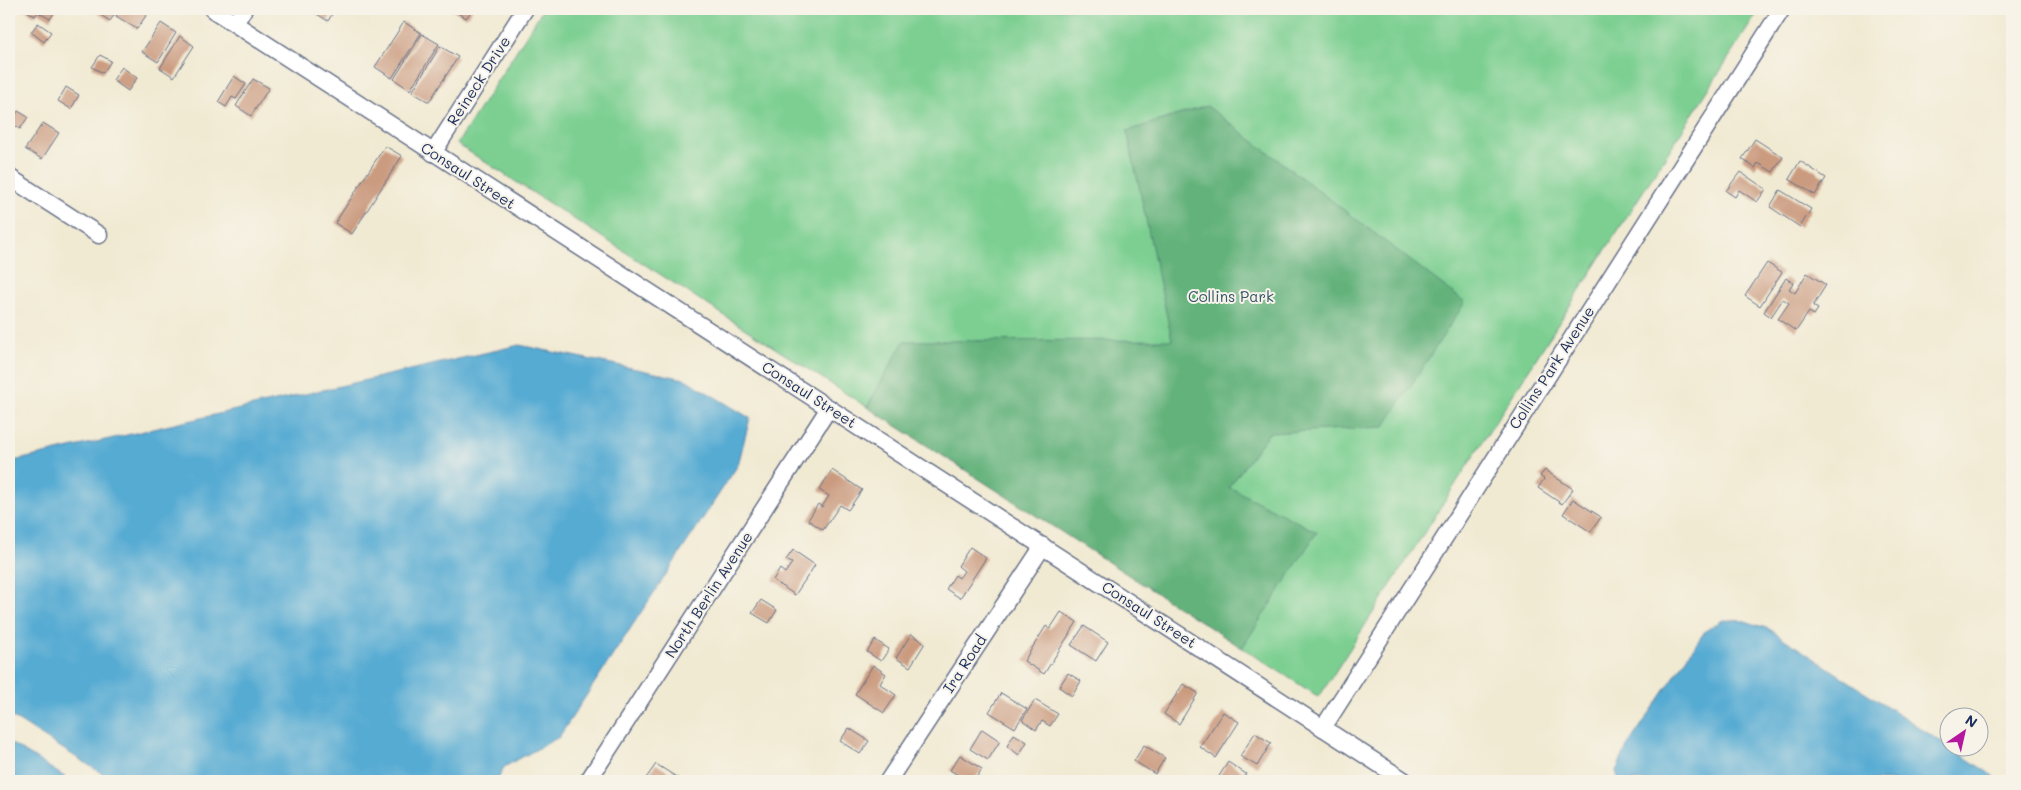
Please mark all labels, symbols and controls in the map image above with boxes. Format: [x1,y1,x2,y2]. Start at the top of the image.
street label: Reineck Drive [442,32,514,129]
street label: Consaul Street [417,137,520,213]
park label: Collins Park [1188,286,1274,306]
street label: Collins Park Avenue [1504,302,1598,433]
street label: Consaul Street [758,356,861,432]
street label: North Berlin Avenue [660,527,757,661]
street label: Consaul Street [1098,576,1201,652]
street label: Ira Road [938,630,990,696]
north arrow [1938,708,1988,758]
text: N [1962,710,1981,732]

